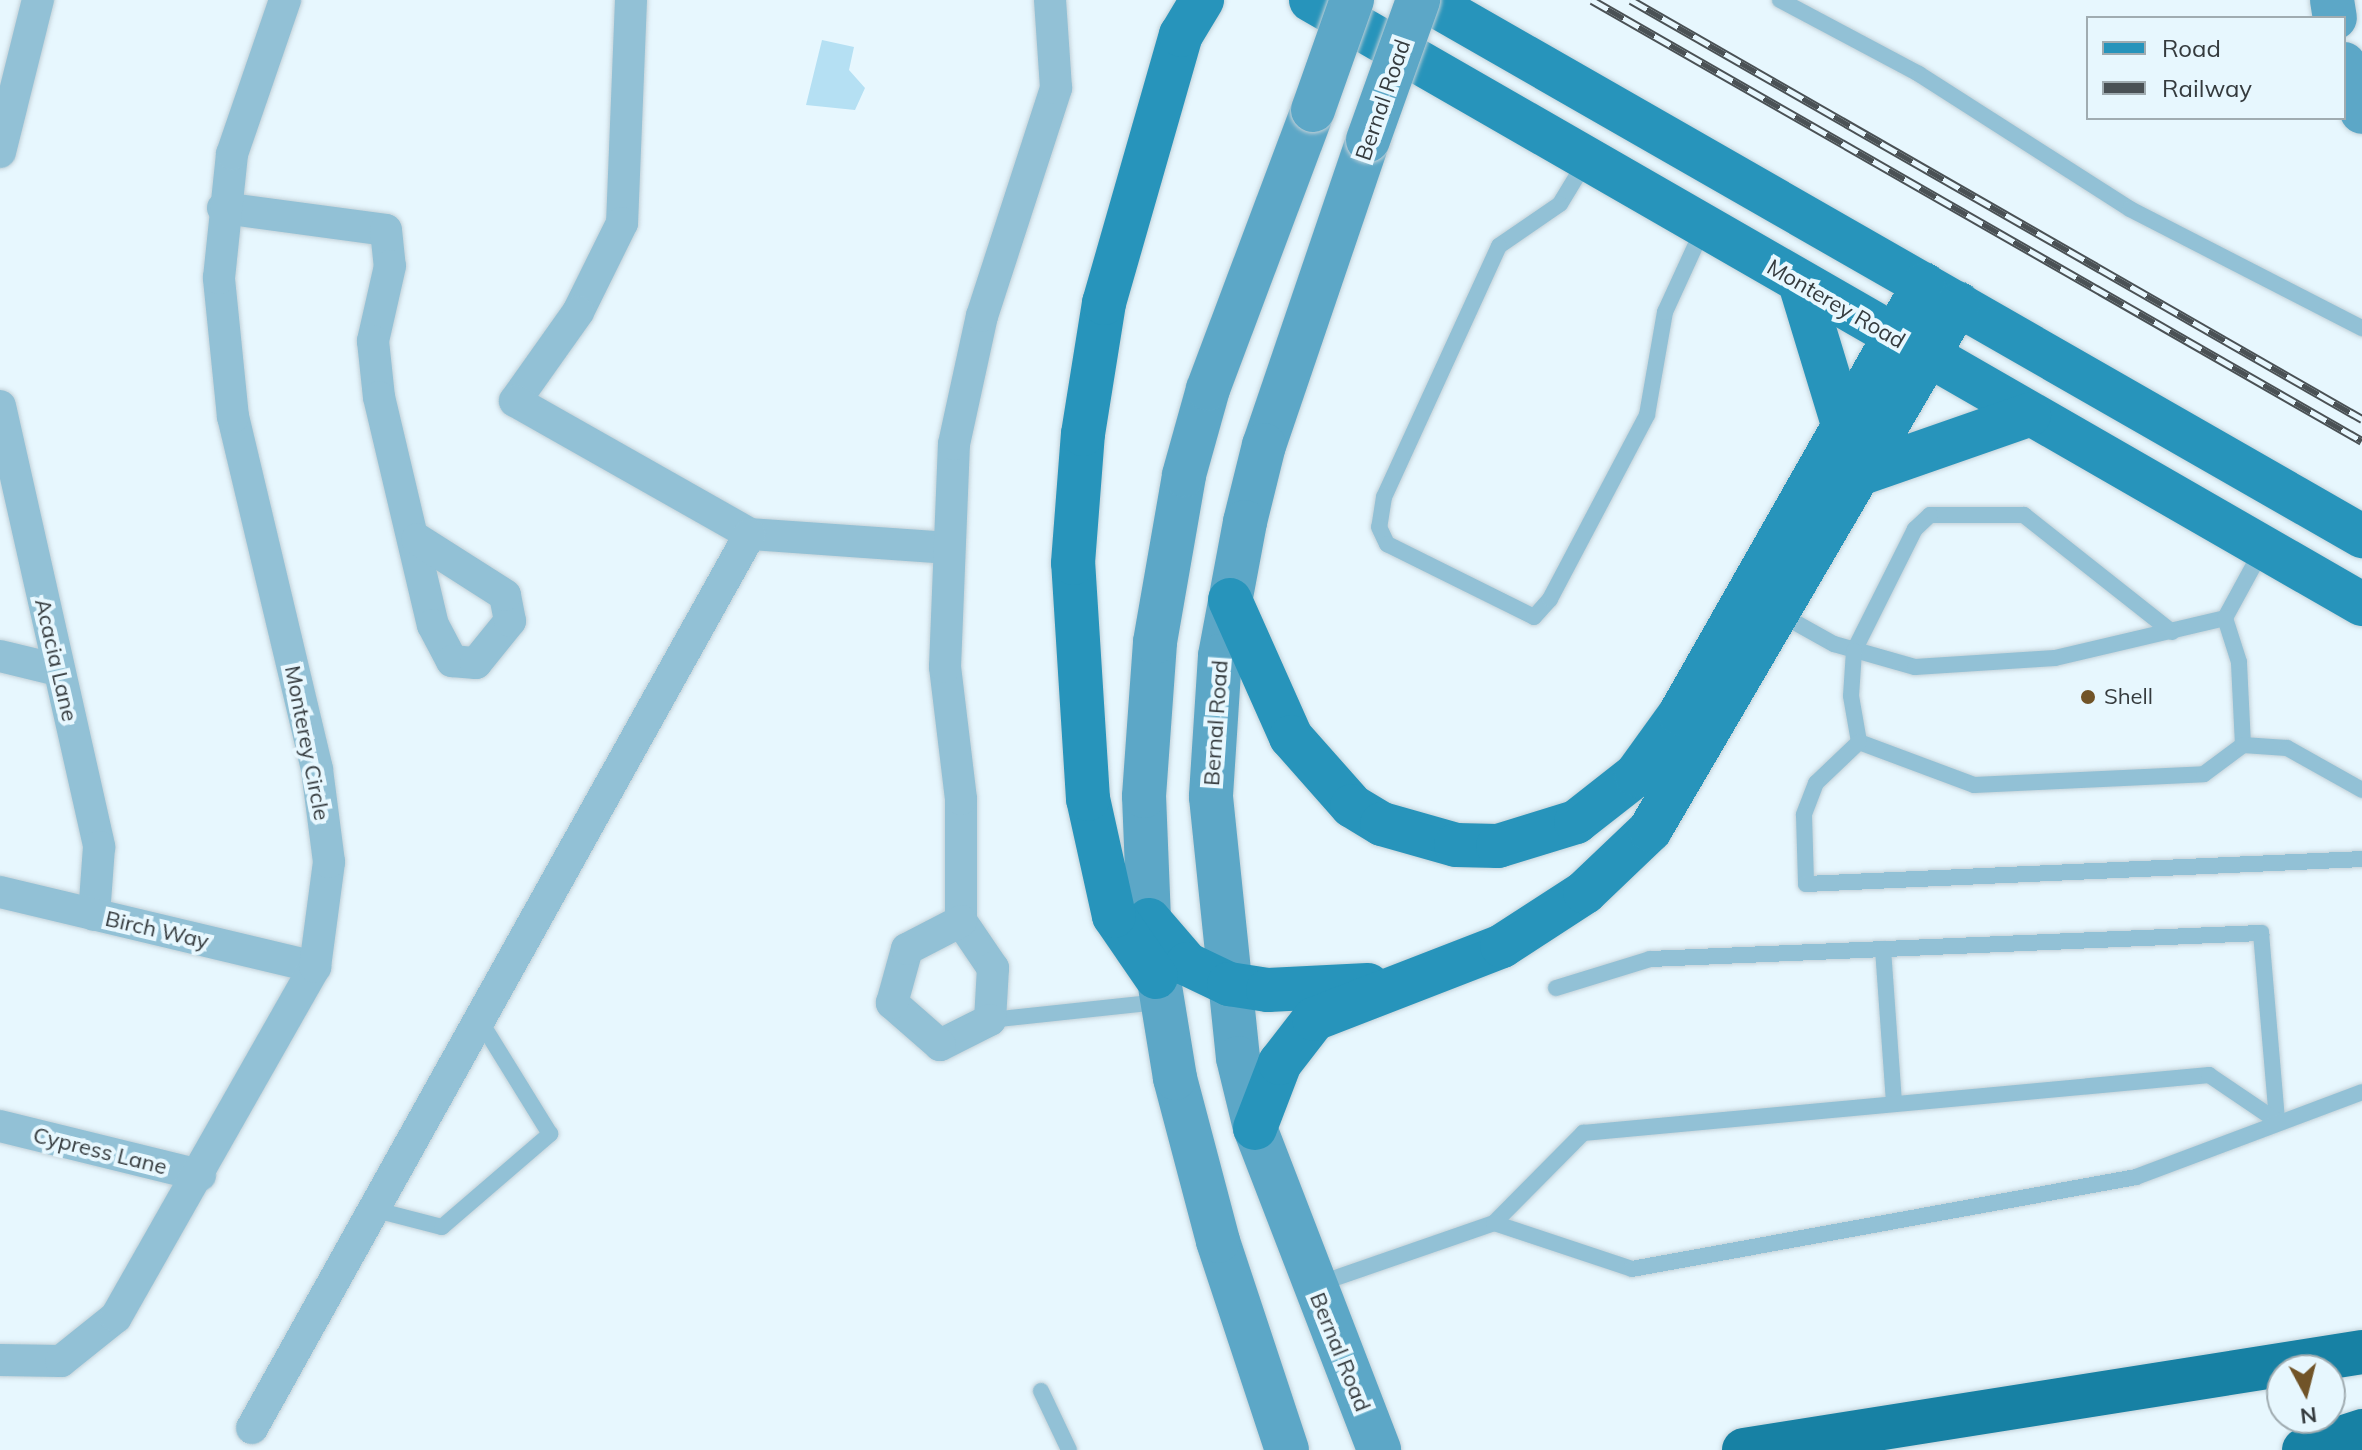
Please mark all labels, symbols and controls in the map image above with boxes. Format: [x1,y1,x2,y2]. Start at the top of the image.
legend [2086,16,2346,120]
text: Road [2162,33,2221,63]
street label: Bernal Road [1350,36,1416,164]
text: Railway [2162,73,2252,103]
street label: Monterey Road [1762,254,1910,354]
street label: Acacia Lane [29,596,83,724]
street label: Bernal Road [1198,659,1234,787]
street label: Monterey Circle [279,663,335,823]
place label: Shell [2104,684,2153,710]
marker: Shell [2079,688,2097,706]
street label: Birch Way [103,905,211,955]
street label: Cypress Lane [30,1122,170,1180]
street label: Bernal Road [1304,1289,1376,1415]
north arrow [2266,1354,2346,1434]
text: N [2299,1401,2319,1431]

